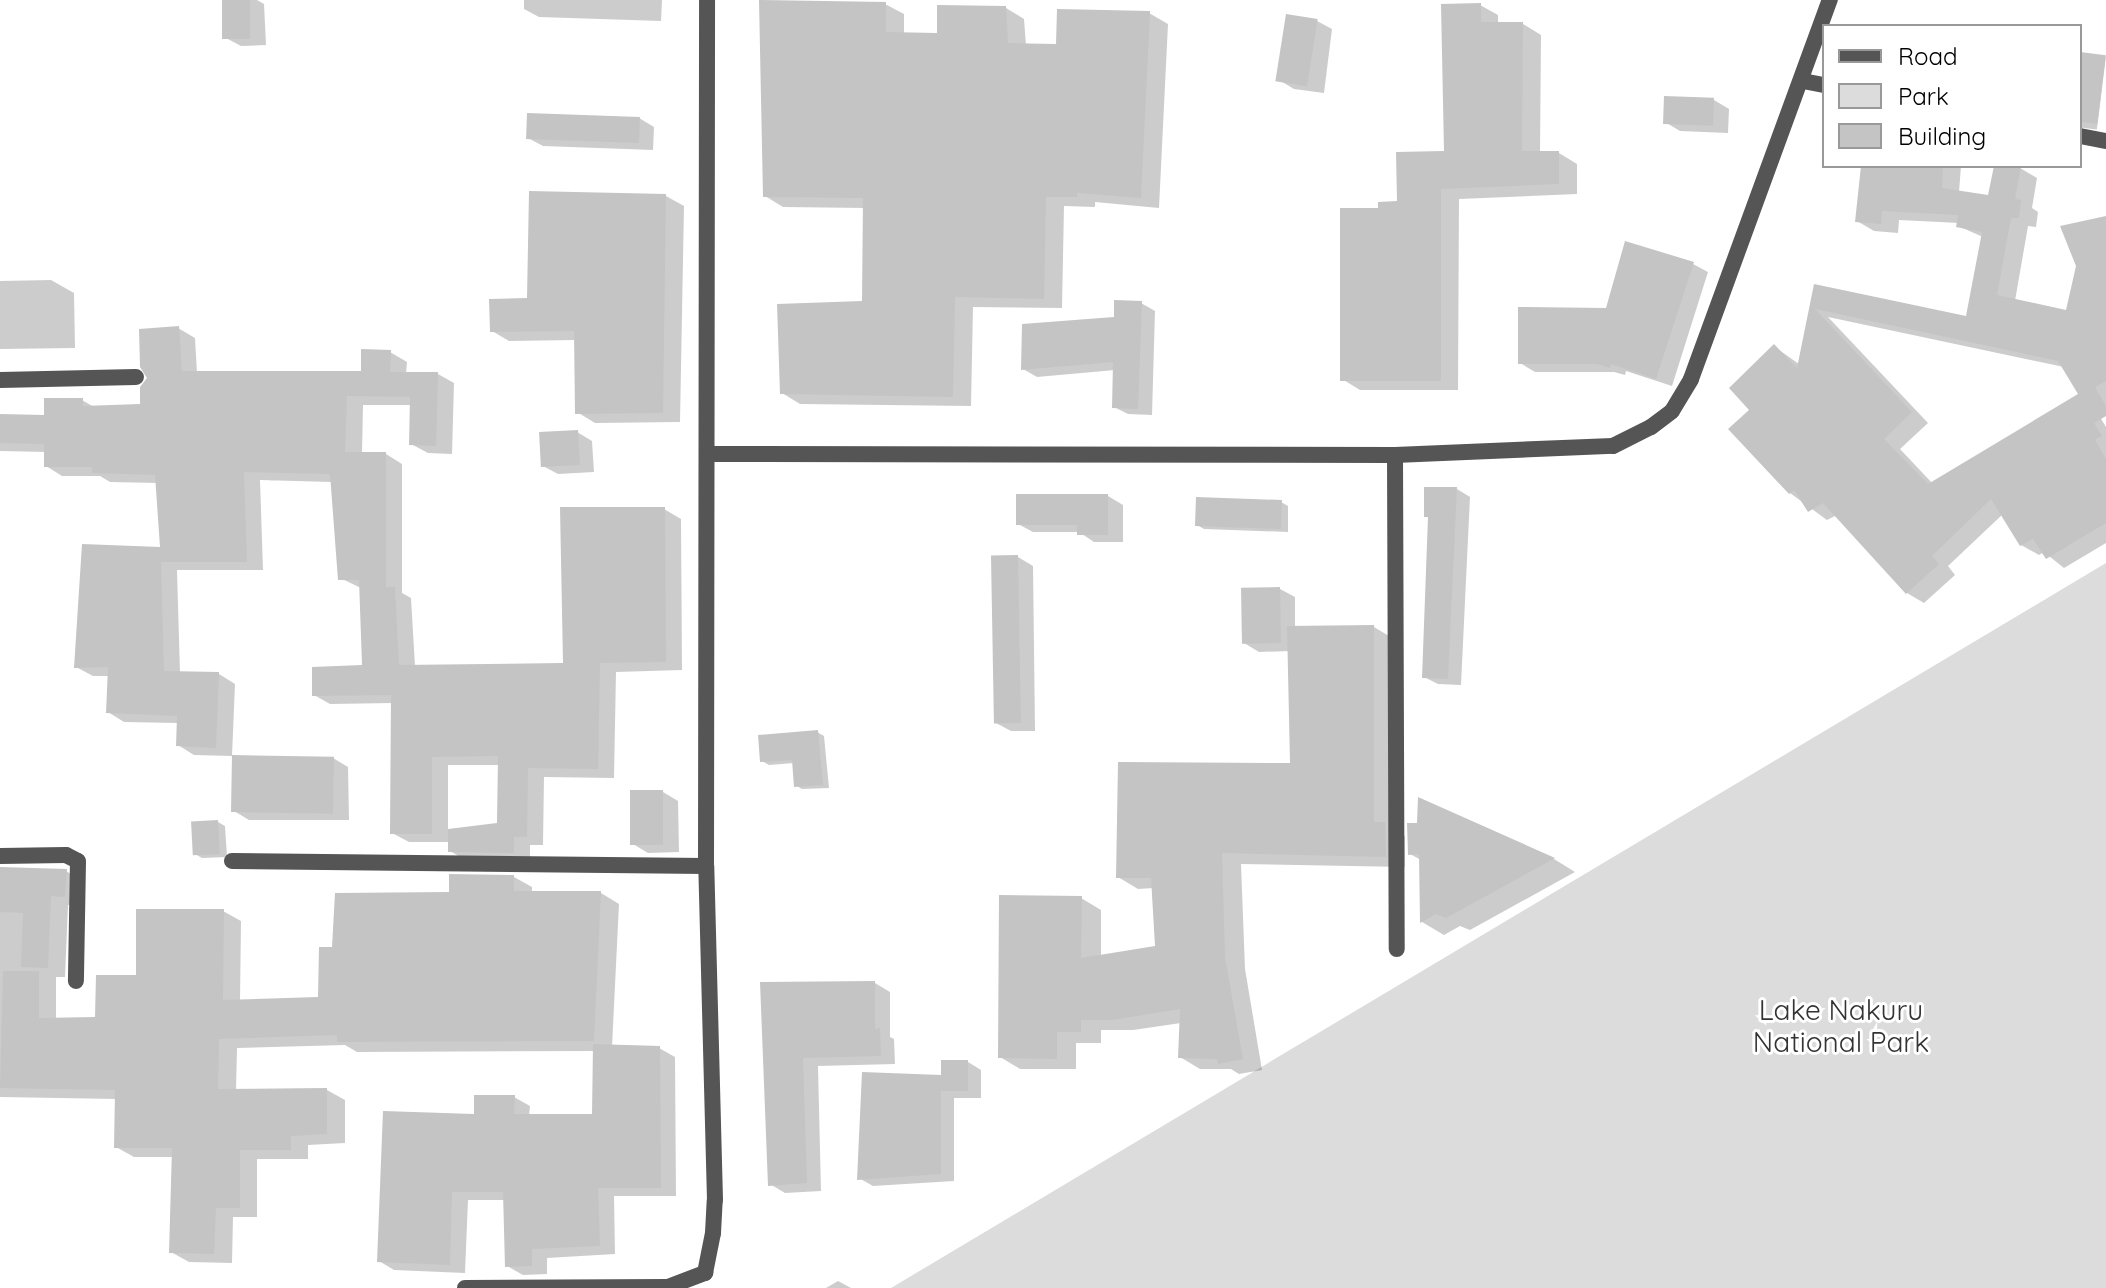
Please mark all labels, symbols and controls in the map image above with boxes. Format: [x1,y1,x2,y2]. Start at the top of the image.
legend [1822,24,2082,168]
text: Road [1898,41,1958,71]
text: Park [1898,81,1949,111]
text: Building [1898,121,1986,151]
park label: Lake Nakuru National Park [1753,993,1929,1059]

